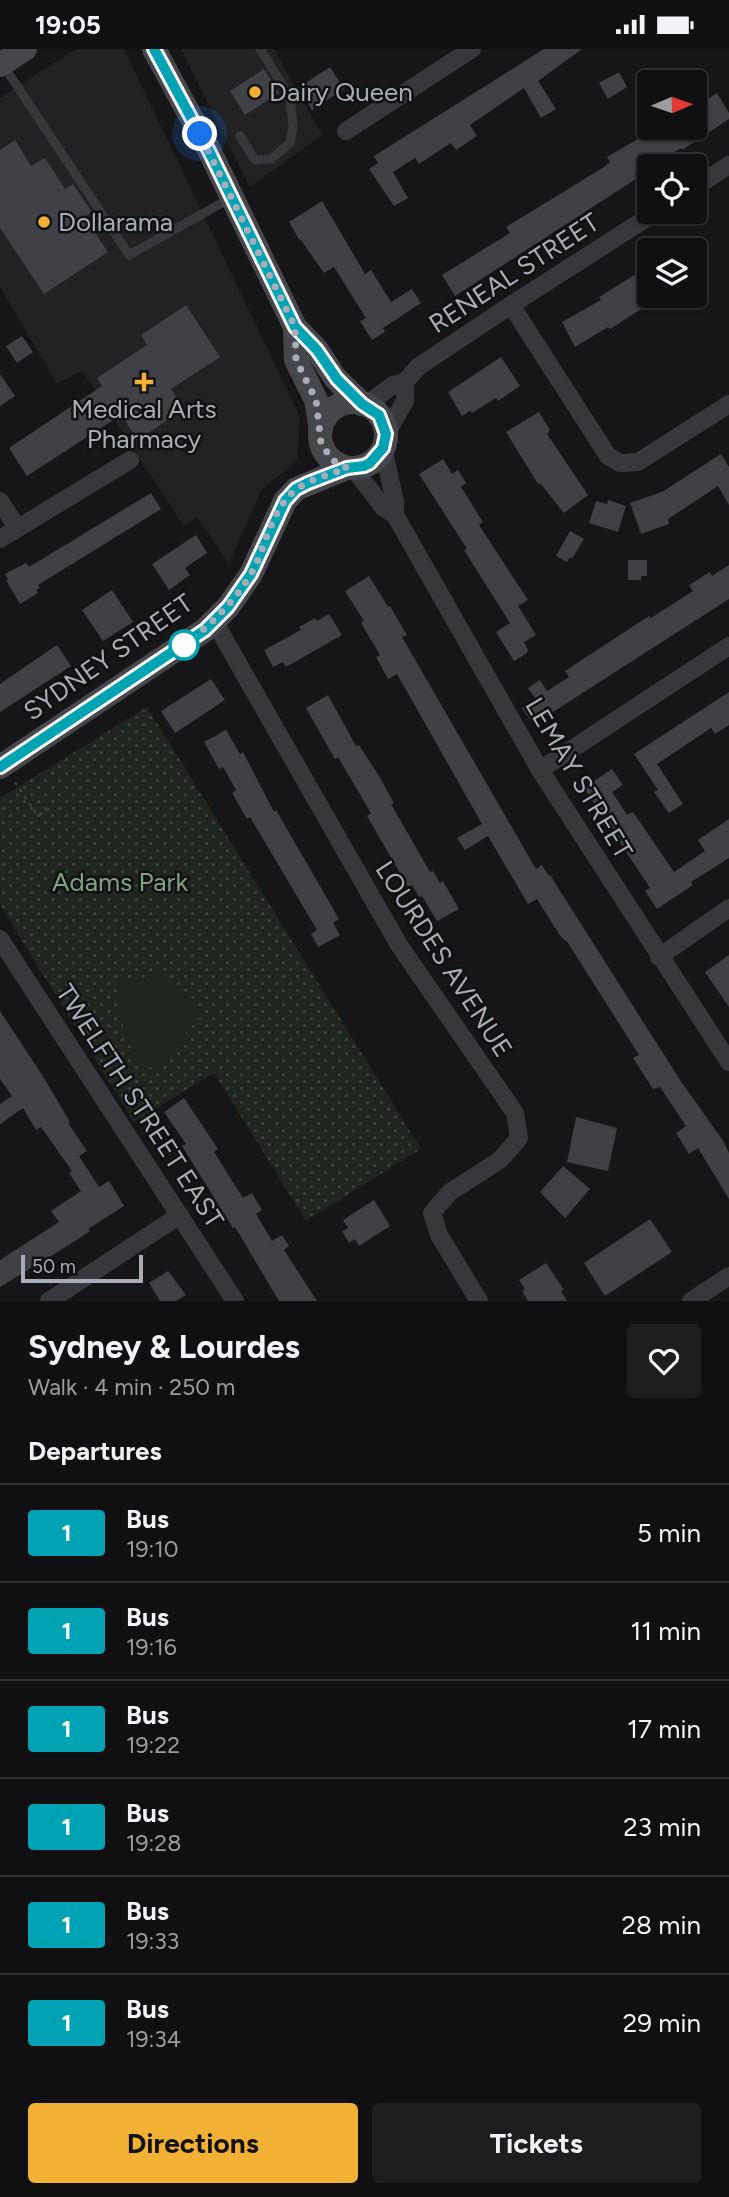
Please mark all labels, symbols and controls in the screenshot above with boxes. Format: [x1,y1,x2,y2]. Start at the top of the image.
text: 19:05 [35,9,101,41]
north arrow [637,70,707,140]
map controls [637,70,707,308]
place label: Dairy Queen [269,76,413,108]
marker: Dairy Queen [247,84,263,100]
your location [182,116,217,151]
button: locate [637,154,707,224]
place label: Dollarama [58,206,173,238]
street label: RENEAL STREET [423,206,606,340]
marker: Dollarama [36,214,52,230]
button: layers [637,238,707,308]
marker: Medical Arts Pharmacy [136,374,152,390]
place label: Medical Arts Pharmacy [71,393,217,455]
street label: SYDNEY STREET [17,586,199,727]
unlabelled marker [169,630,199,660]
street label: LEMAY STREET [518,692,640,865]
street label: LOURDES AVENUE [369,855,519,1063]
park label: Adams Park [52,866,188,898]
street label: TWELFTH STREET EAST [49,978,231,1234]
scale bar [21,1252,144,1284]
text: 50 m [32,1255,76,1278]
button: heart [627,1324,701,1398]
text: Sydney & Lourdes [28,1327,300,1366]
text: Walk · 4 min · 250 m [28,1373,235,1401]
text: Departures [28,1435,162,1467]
text: Bus [126,1503,169,1535]
text: 5 min [637,1517,701,1549]
text: 1 [61,1518,72,1547]
text: 19:10 [126,1535,179,1563]
text: Bus [126,1601,169,1633]
text: 11 min [630,1615,701,1647]
text: 1 [61,1616,72,1645]
text: 19:16 [126,1633,177,1661]
text: Bus [126,1699,169,1731]
text: 17 min [627,1713,701,1745]
text: 1 [61,1714,72,1743]
text: 19:22 [126,1731,180,1759]
text: Bus [126,1797,169,1829]
text: 23 min [623,1811,701,1843]
text: 1 [61,1812,72,1841]
text: 19:28 [126,1829,181,1857]
text: Bus [126,1895,169,1927]
text: 28 min [621,1909,701,1941]
text: 1 [61,1910,72,1939]
text: 19:33 [126,1927,179,1955]
text: Bus [126,1993,169,2025]
text: 29 min [623,2007,701,2039]
text: 1 [61,2008,72,2037]
text: 19:34 [126,2025,181,2053]
button: Directions [28,2103,358,2183]
button: Tickets [372,2103,701,2183]

